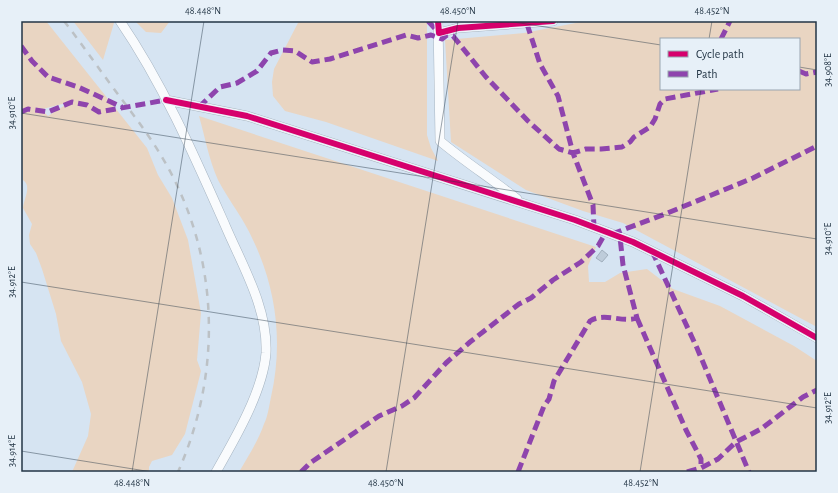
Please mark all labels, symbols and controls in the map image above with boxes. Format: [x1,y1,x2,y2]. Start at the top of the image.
text: 48.448°N [185,6,221,16]
text: 48.450°N [440,6,476,16]
text: 48.452°N [694,6,730,16]
legend [660,38,800,90]
text: Cycle path [696,48,744,61]
text: 34.908°E [823,53,833,87]
text: Path [696,68,718,80]
text: 34.910°E [7,97,17,129]
text: 34.910°E [823,223,833,255]
text: 34.912°E [7,266,17,298]
text: 34.912°E [823,392,833,424]
text: 34.914°E [7,435,17,467]
text: 48.448°N [114,478,150,488]
text: 48.450°N [368,478,404,488]
text: 48.452°N [623,478,659,488]

